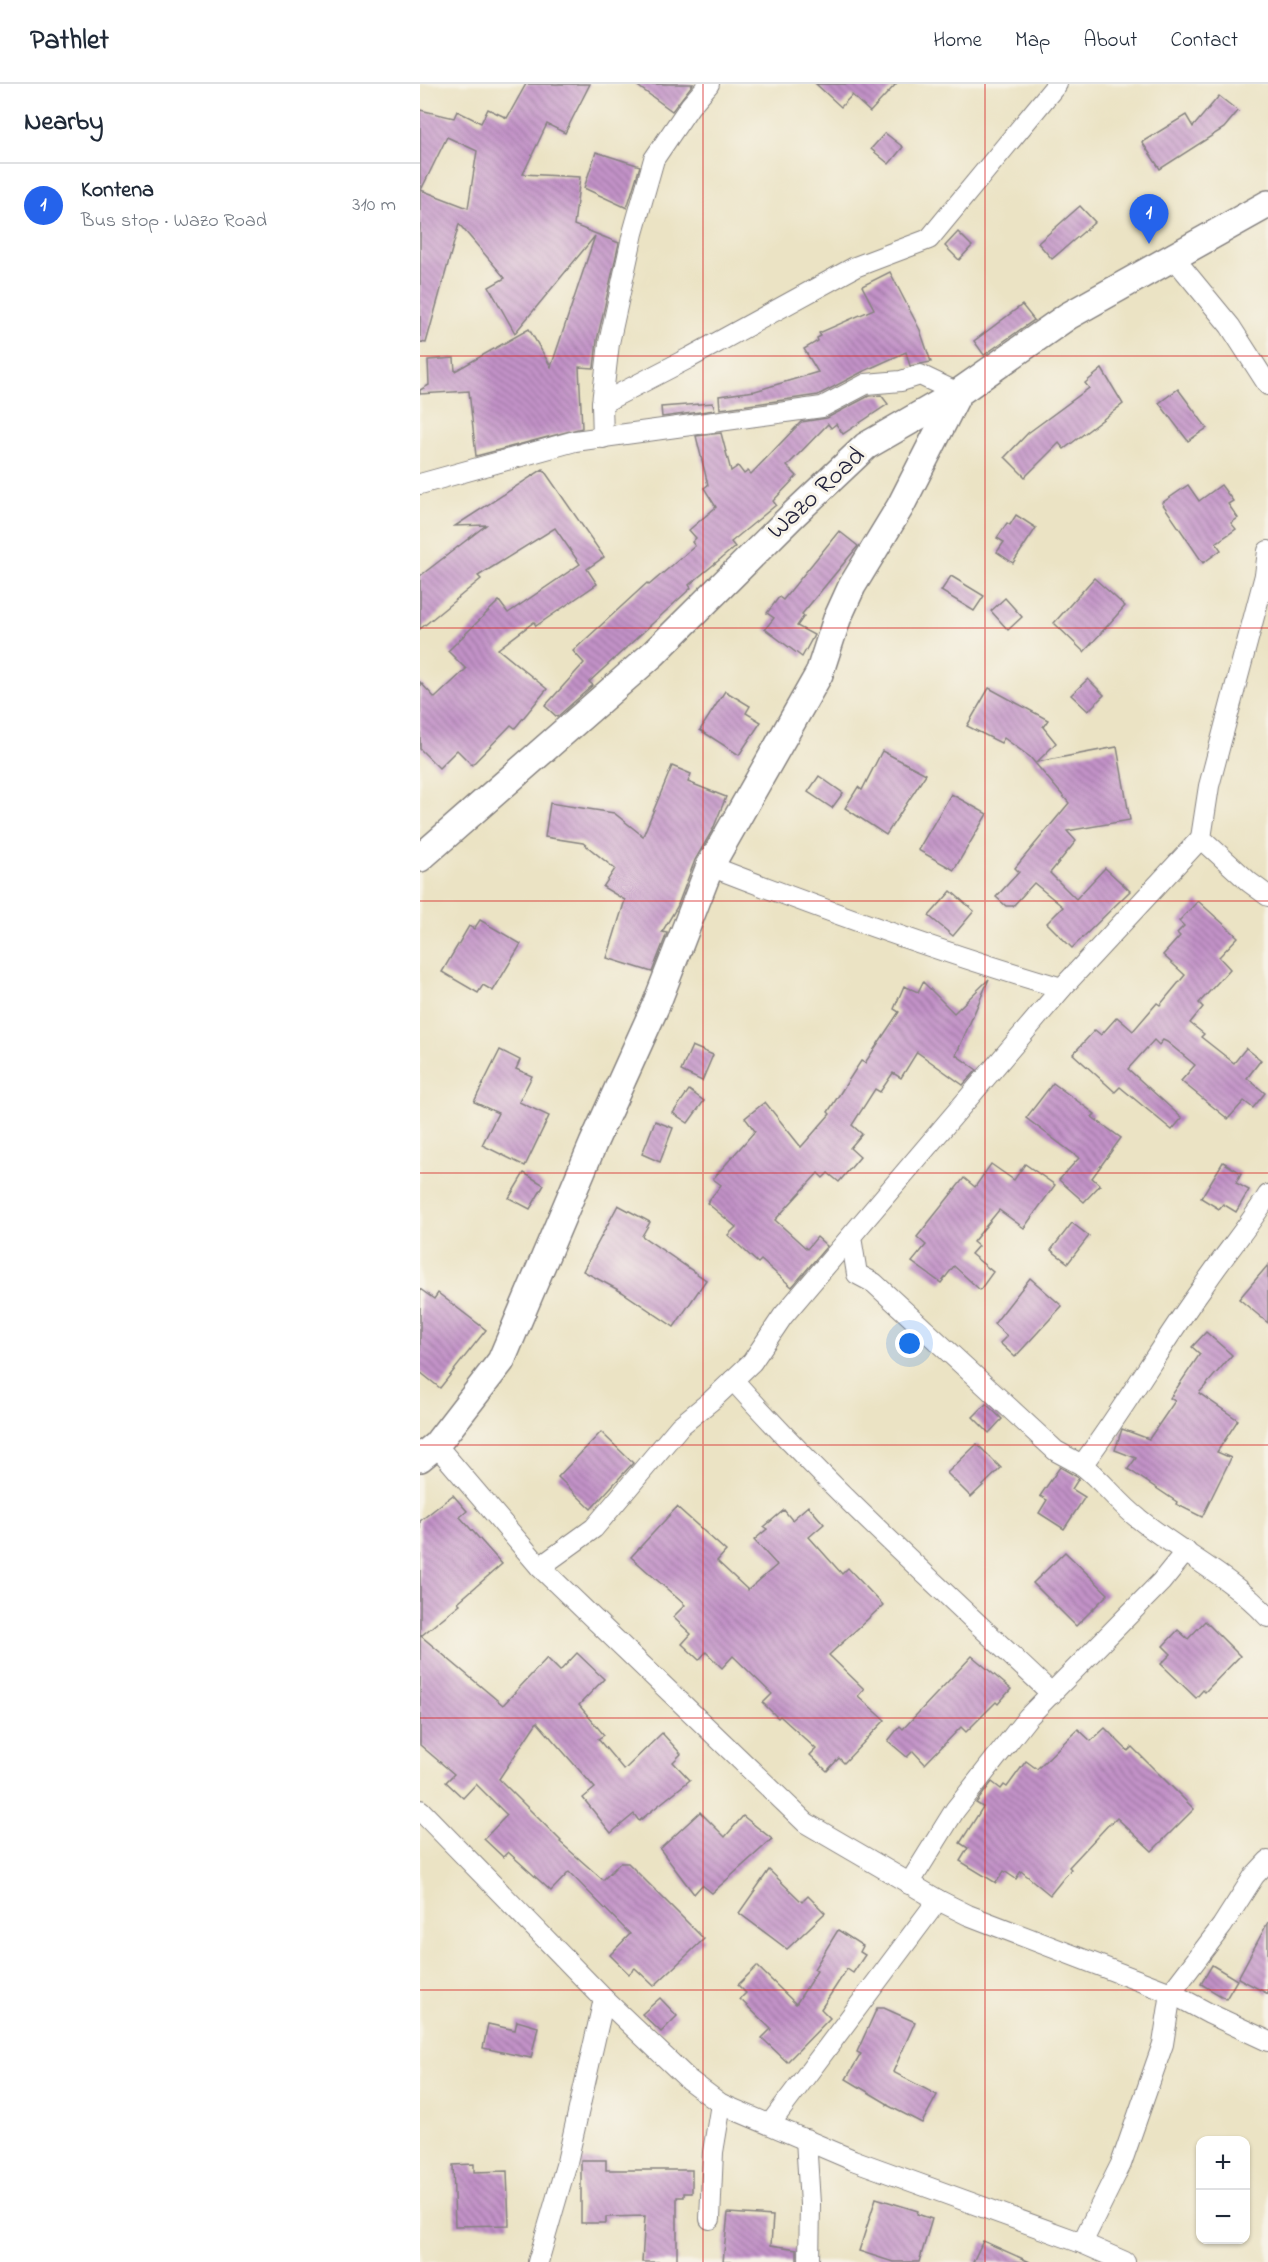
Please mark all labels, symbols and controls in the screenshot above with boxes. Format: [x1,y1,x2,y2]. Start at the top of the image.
text: Pathlet [30,21,109,62]
text: Home [933,26,982,56]
text: Map [1015,26,1050,56]
text: About [1083,26,1137,56]
text: Contact [1170,26,1238,56]
text: Nearby [24,104,103,142]
text: Kontena [81,175,154,207]
text: 1 [40,191,47,220]
text: 310 m [352,191,396,220]
pin: 1 [1130,194,1168,244]
text: Bus stop · Wazo Road [81,207,267,236]
street label: Wazo Road [760,438,875,549]
your location [895,1329,924,1358]
map controls [1196,2136,1250,2244]
button: + [1196,2136,1250,2190]
button: − [1196,2190,1250,2244]

